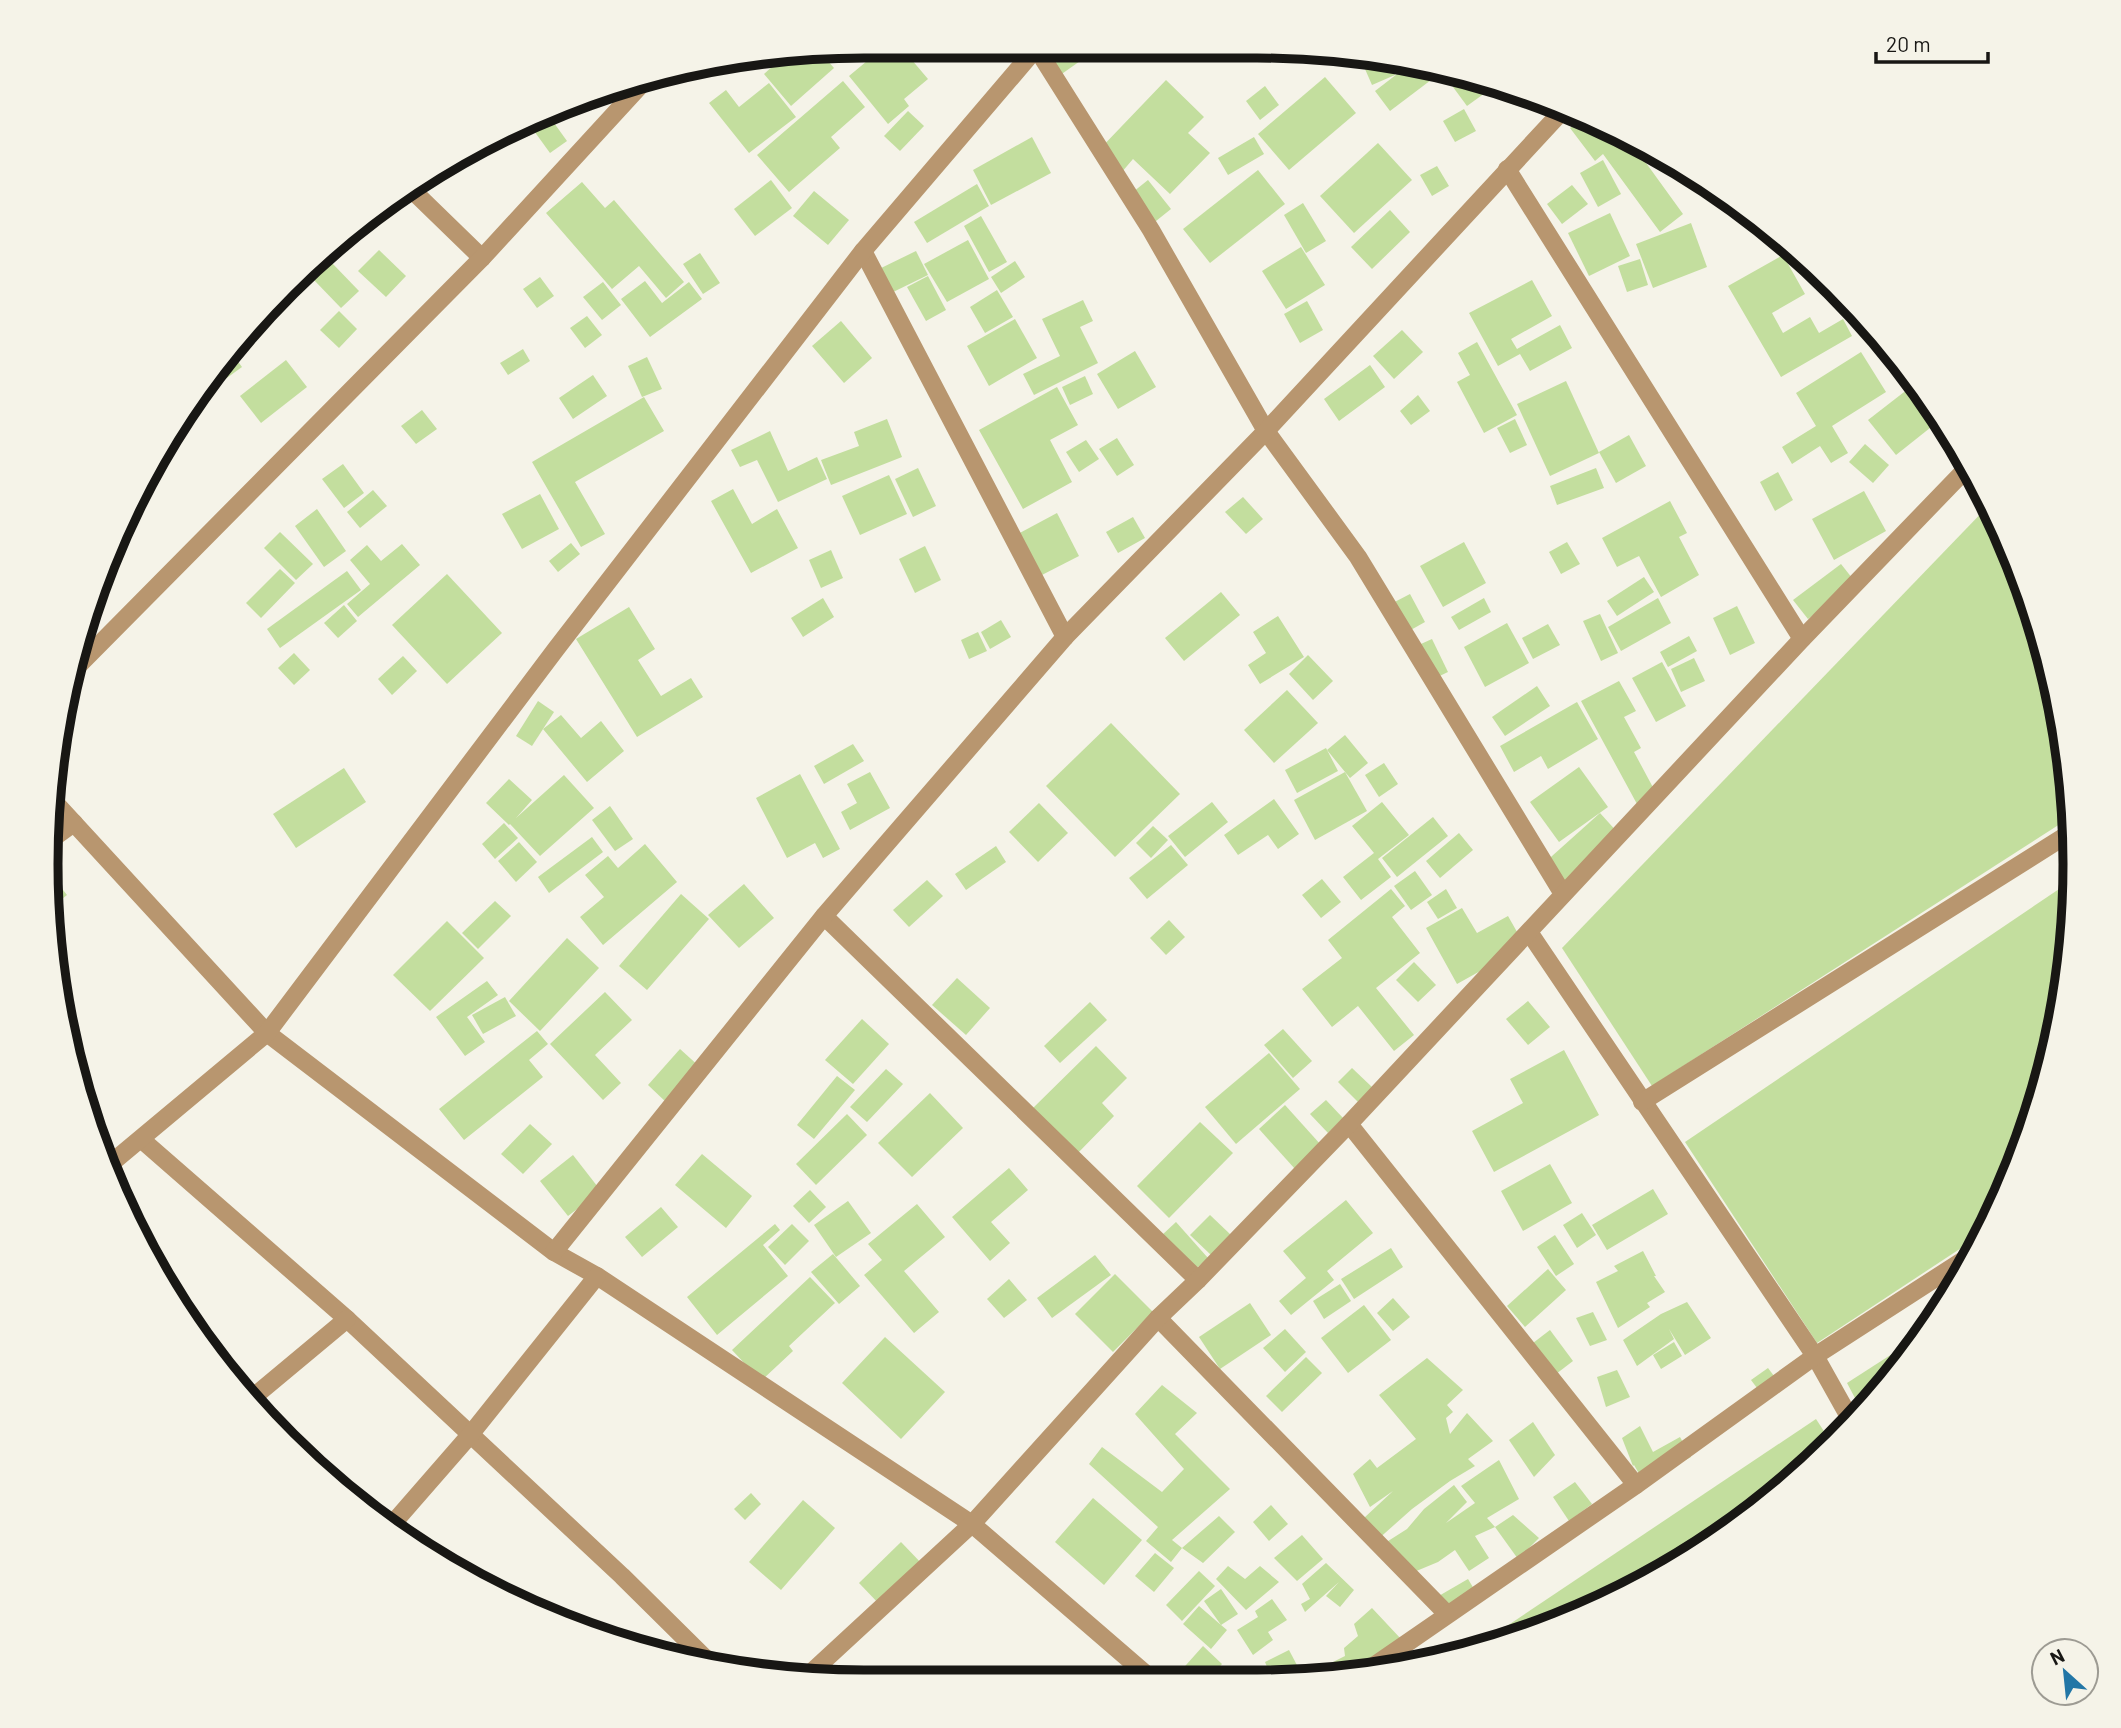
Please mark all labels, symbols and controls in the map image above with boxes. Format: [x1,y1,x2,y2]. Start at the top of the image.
scale bar [1876,21,1988,65]
text: 20 m [1886,31,1931,56]
north arrow [2030,1637,2100,1707]
text: N [2046,1643,2068,1670]

